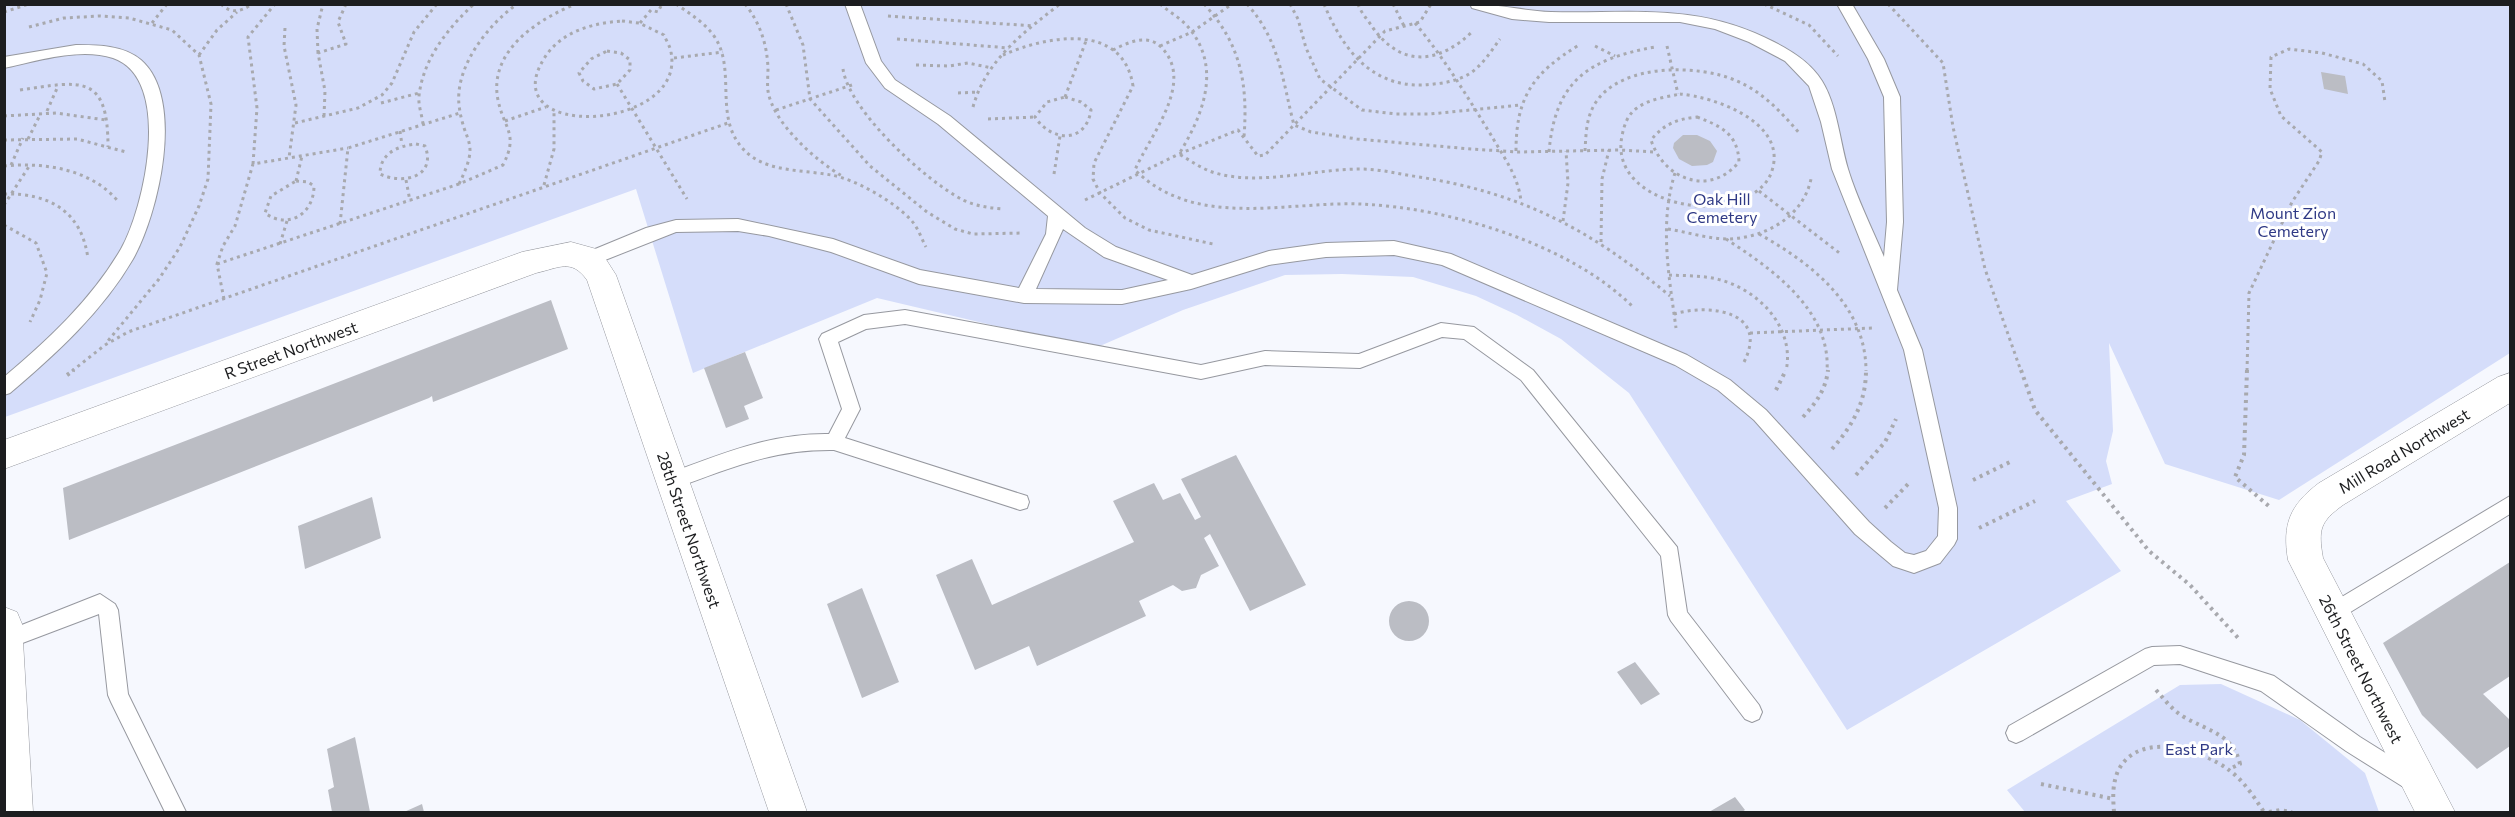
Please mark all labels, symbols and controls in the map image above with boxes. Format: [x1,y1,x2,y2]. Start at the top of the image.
park label: Oak Hill Cemetery [1686,189,1758,226]
park label: Mount Zion Cemetery [2250,203,2336,240]
street label: R Street Northwest [222,316,360,382]
street label: Mill Road Northwest [2335,404,2473,497]
street label: 28th Street Northwest [654,449,725,611]
street label: 26th Street Northwest [2316,591,2407,747]
park label: East Park [2165,739,2233,758]

